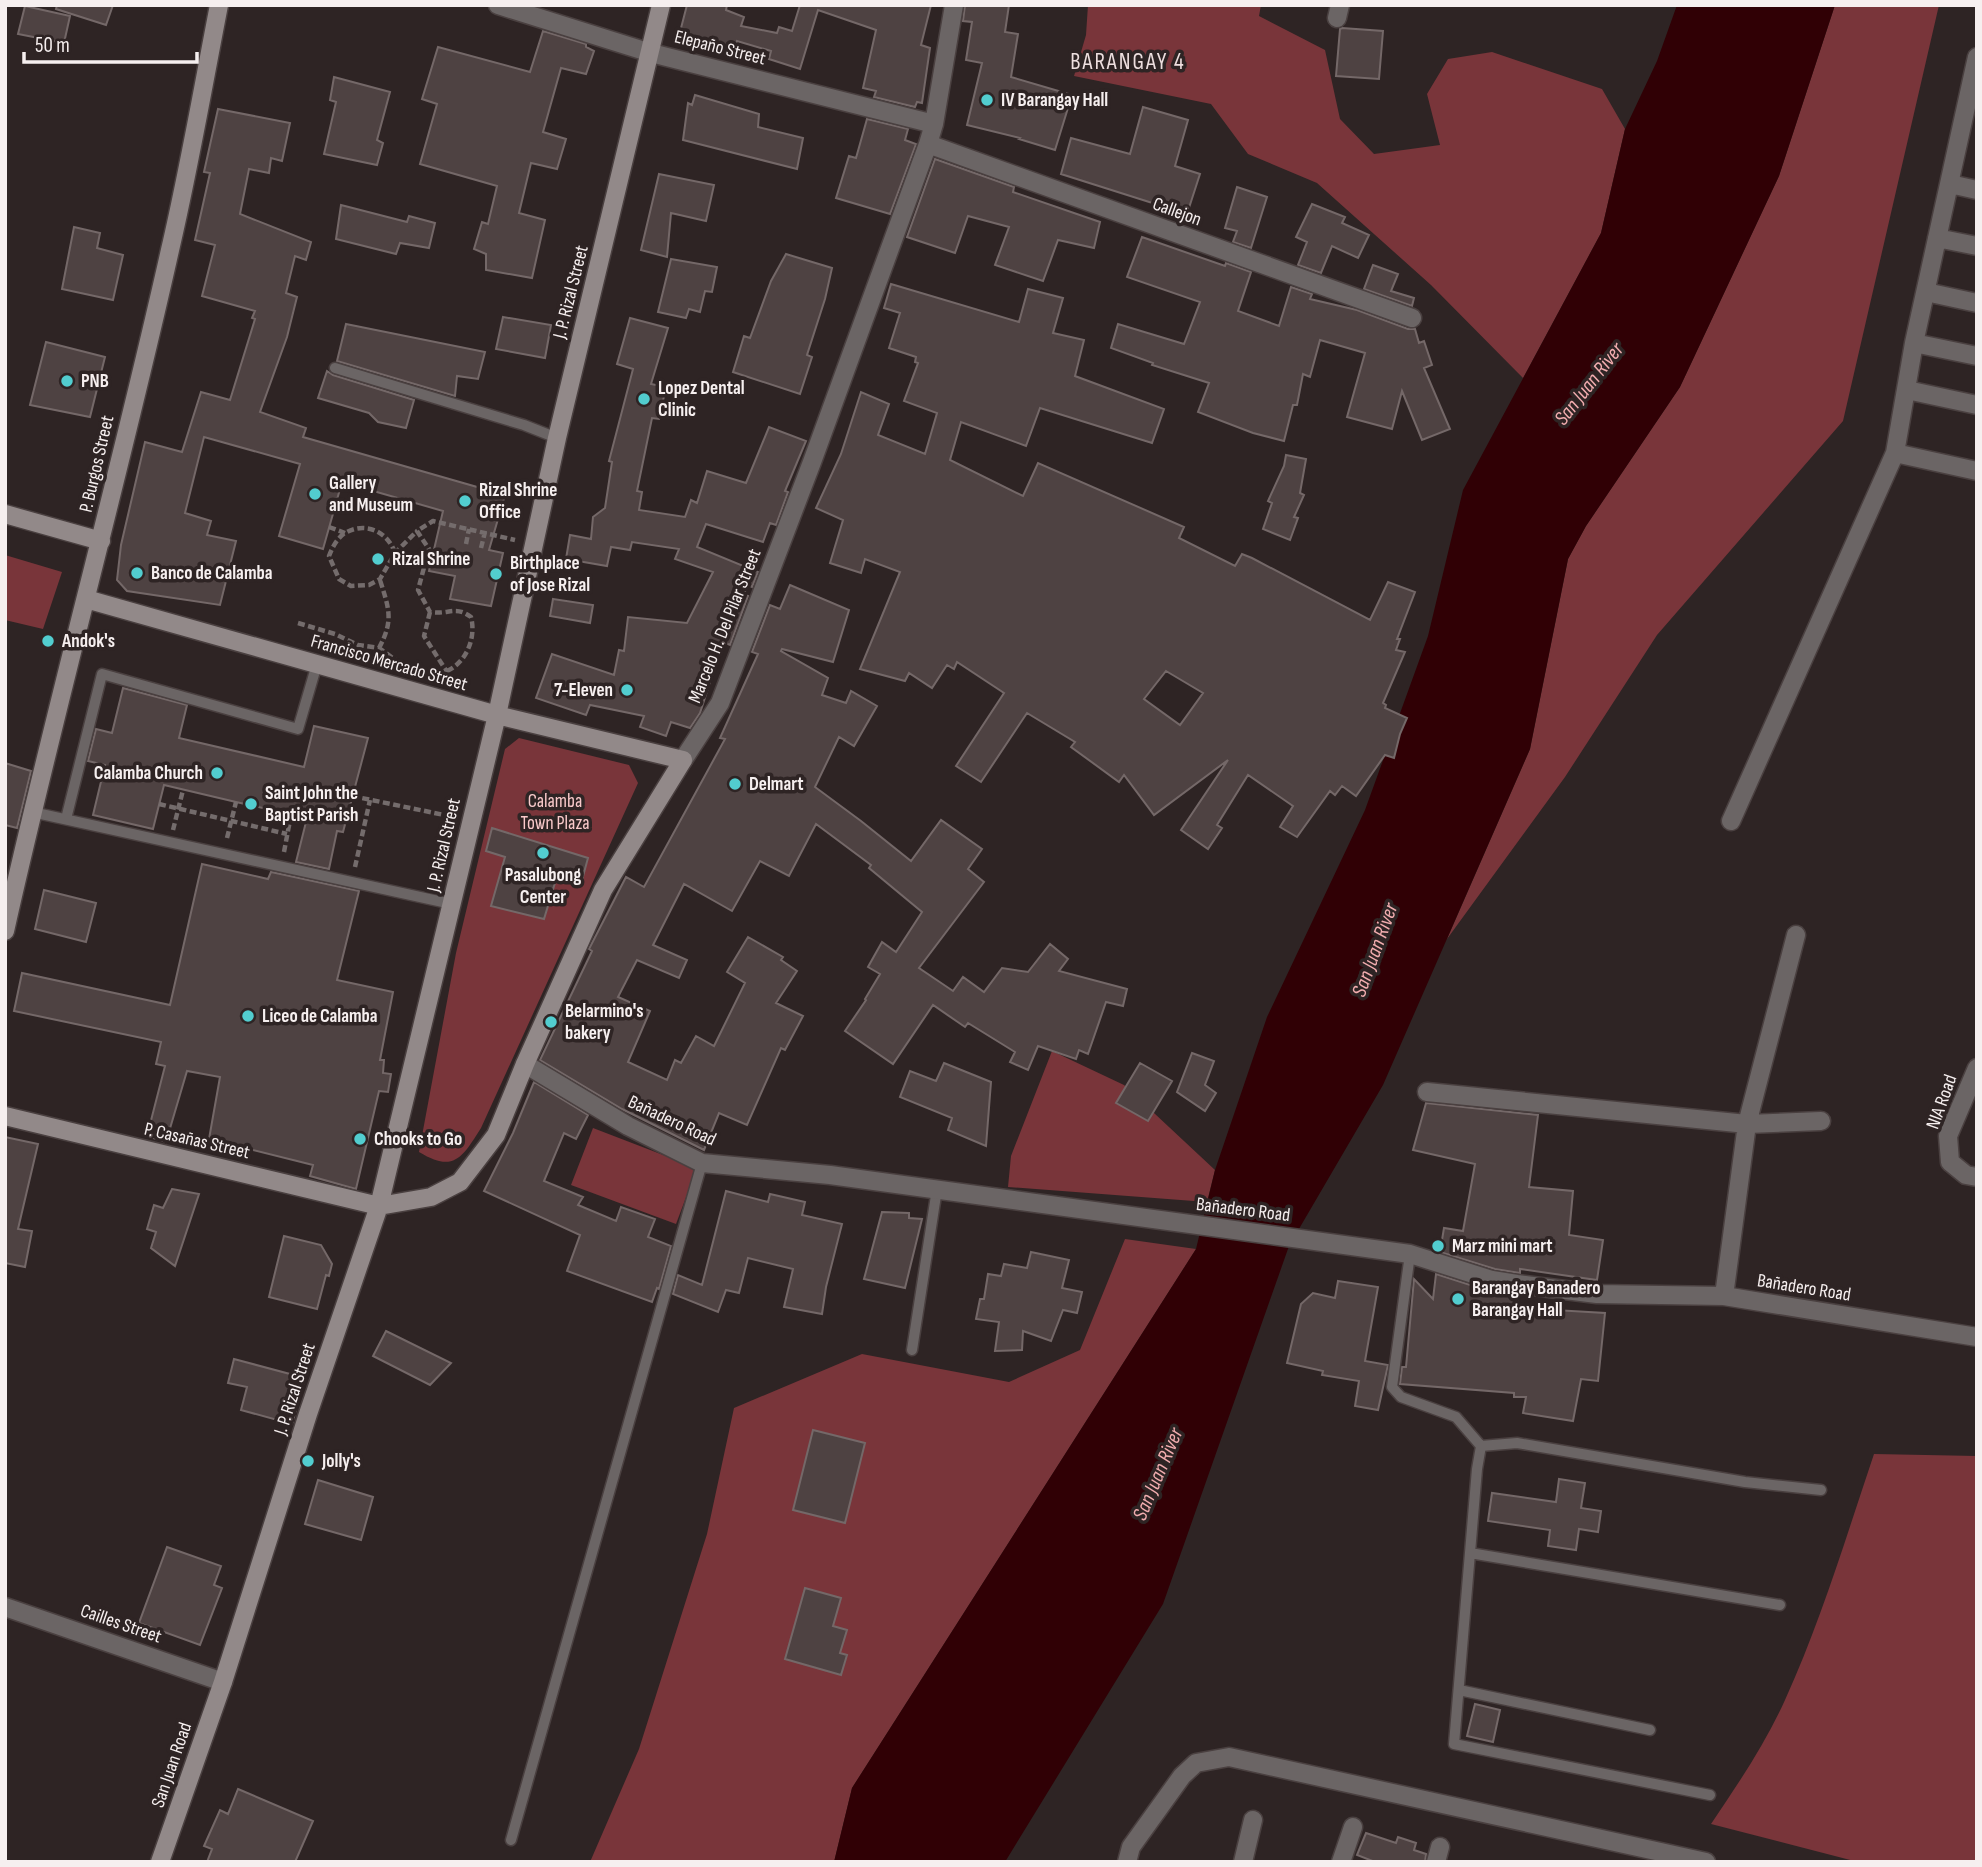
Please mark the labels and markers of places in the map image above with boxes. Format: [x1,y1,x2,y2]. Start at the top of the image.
place label: IV Barangay Hall [1001,89,1108,112]
marker: IV Barangay Hall [979,92,995,108]
place label: PNB [81,370,109,393]
marker: PNB [59,373,75,389]
place label: Lopez Dental Clinic [658,377,745,422]
marker: Lopez Dental Clinic [636,391,652,407]
place label: Gallery and Museum [329,472,413,517]
place label: Rizal Shrine Office [479,479,557,524]
marker: Gallery and Museum [307,486,323,502]
marker: Rizal Shrine Office [457,493,473,509]
place label: Rizal Shrine [392,548,470,571]
marker: Rizal Shrine [370,551,386,567]
place label: Birthplace of Jose Rizal [510,552,590,597]
place label: Banco de Calamba [151,562,273,585]
marker: Banco de Calamba [129,565,145,581]
marker: Birthplace of Jose Rizal [488,566,504,582]
place label: Andok's [61,630,115,653]
marker: Andok's [40,633,56,649]
place label: 7-Eleven [554,679,613,702]
marker: 7-Eleven [619,682,635,698]
place label: Calamba Church [94,762,203,785]
marker: Calamba Church [209,765,225,781]
place label: Delmart [749,773,804,796]
marker: Delmart [727,776,743,792]
place label: Saint John the Baptist Parish [265,782,358,827]
marker: Saint John the Baptist Parish [243,796,259,812]
marker: Pasalubong Center [535,845,551,861]
place label: Pasalubong Center [505,864,581,909]
place label: Belarmino's bakery [565,1000,644,1045]
place label: Liceo de Calamba [262,1005,378,1028]
marker: Liceo de Calamba [240,1008,256,1024]
marker: Belarmino's bakery [543,1014,559,1030]
place label: Chooks to Go [374,1128,462,1151]
marker: Chooks to Go [352,1131,368,1147]
place label: Marz mini mart [1452,1235,1553,1258]
marker: Marz mini mart [1430,1238,1446,1254]
place label: Barangay Banadero Barangay Hall [1472,1277,1601,1322]
marker: Barangay Banadero Barangay Hall [1450,1291,1466,1307]
place label: Jolly's [321,1450,361,1473]
marker: Jolly's [300,1453,316,1469]

